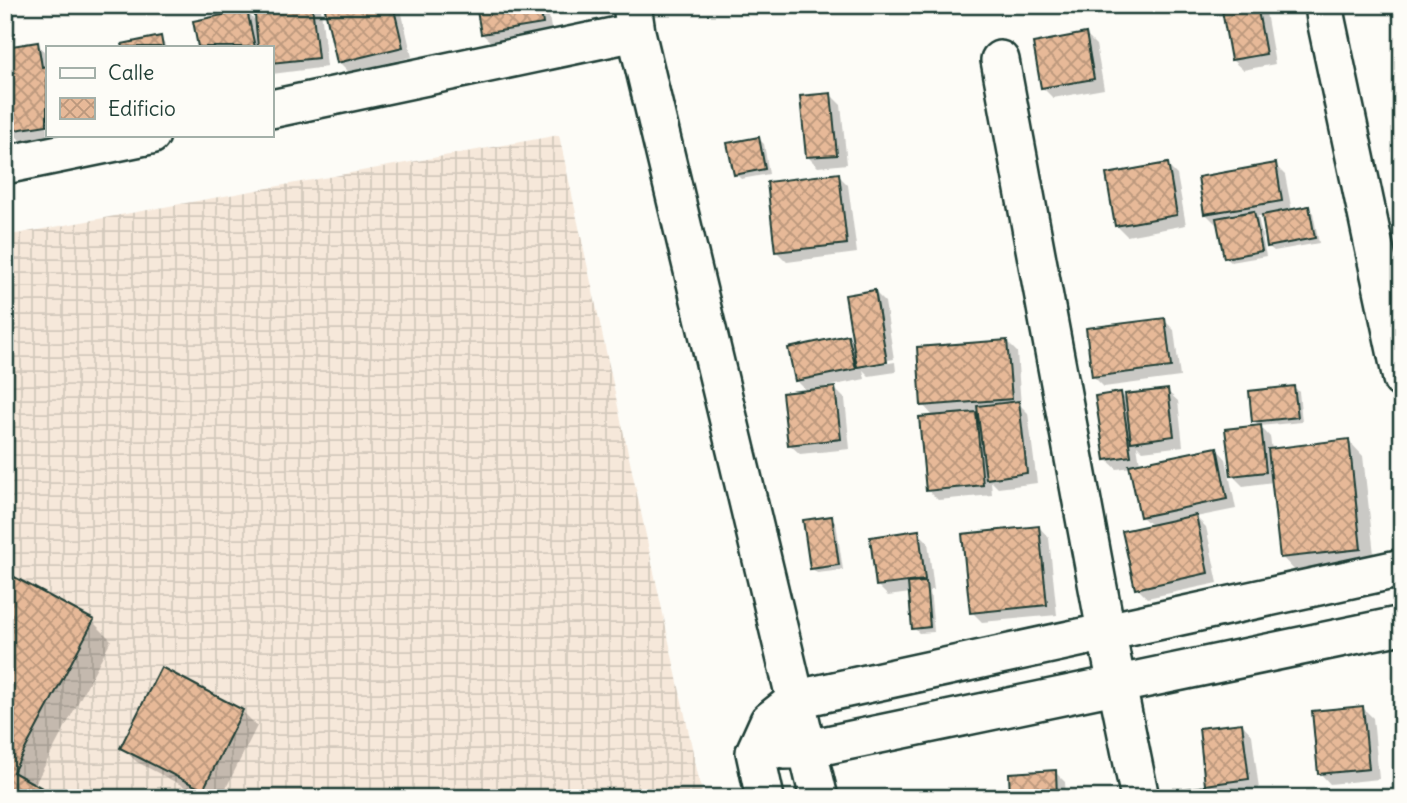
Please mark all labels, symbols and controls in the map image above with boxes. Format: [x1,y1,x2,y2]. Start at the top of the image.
legend [46,46,273,136]
text: Calle [108,59,154,86]
text: Edificio [108,95,176,122]

